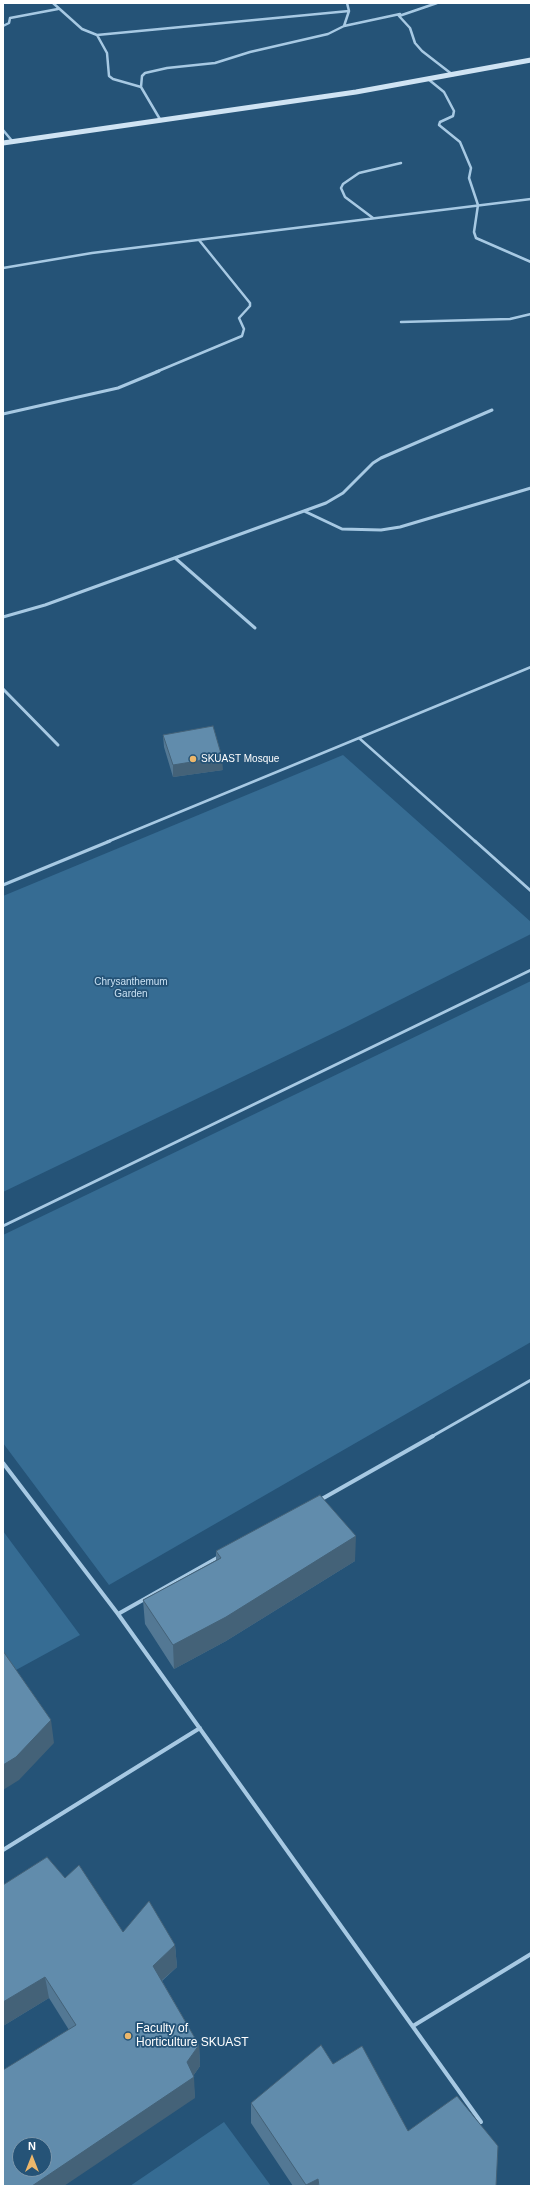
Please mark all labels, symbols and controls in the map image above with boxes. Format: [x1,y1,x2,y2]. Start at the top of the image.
place label: SKUAST Mosque [201,753,279,765]
marker: SKUAST Mosque [188,754,198,764]
park label: Chrysanthemum Garden [94,976,168,1000]
place label: Faculty of Horticulture SKUAST [136,2022,249,2050]
marker: Faculty of Horticulture SKUAST [123,2031,133,2041]
north arrow [12,2137,52,2177]
text: N [28,2140,36,2152]

